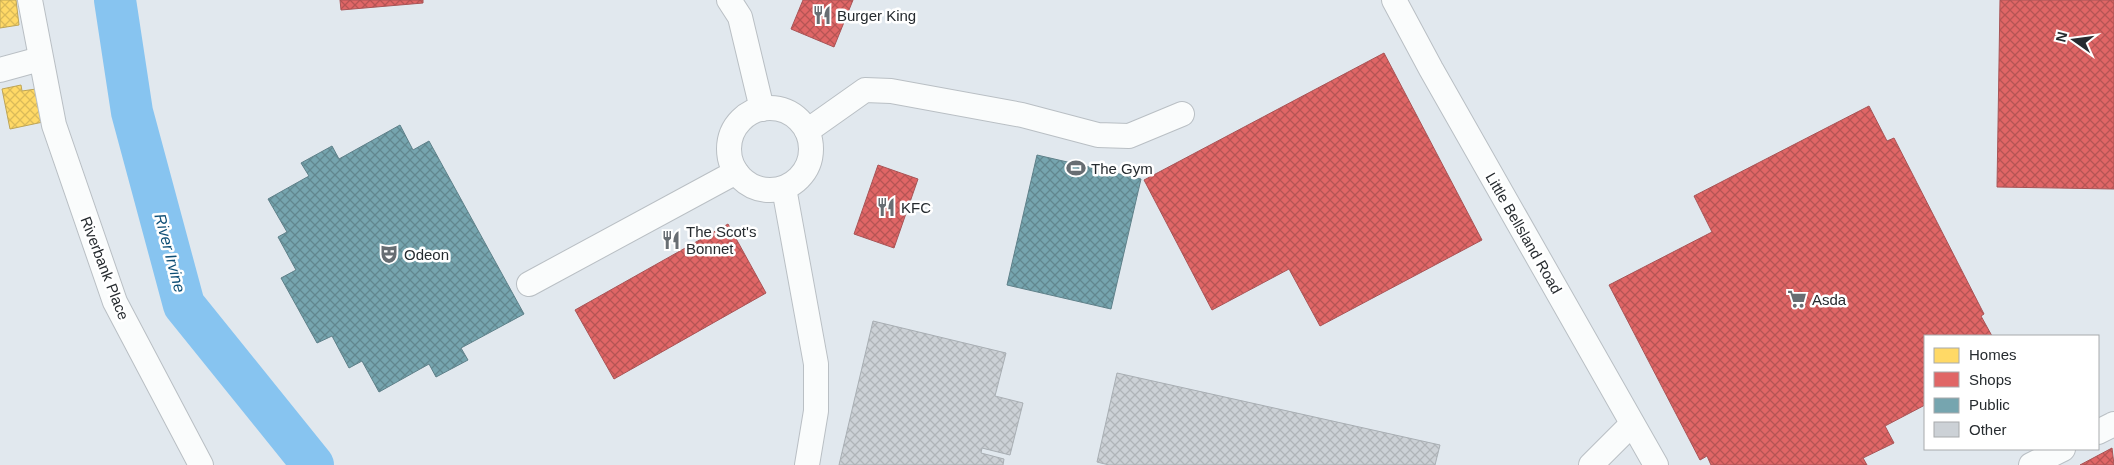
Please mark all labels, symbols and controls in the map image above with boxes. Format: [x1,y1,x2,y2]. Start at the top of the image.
restaurant icon: Burger King [811,4,833,26]
place label: Burger King [837,7,916,24]
north arrow [2049,15,2099,65]
text: N [2052,30,2070,44]
sports icon: The Gym [1065,157,1087,179]
place label: The Gym [1091,160,1153,177]
street label: Little Bellsland Road [1482,170,1566,296]
restaurant icon: KFC [875,196,897,218]
place label: KFC [901,199,931,216]
water label: River Irvine [151,212,189,294]
street label: Riverbank Place [77,214,133,322]
place label: The Scot's Bonnet [686,223,756,257]
restaurant icon: The Scot's Bonnet [660,229,682,251]
theatre icon: Odeon [378,243,400,265]
place label: Odeon [404,246,449,263]
supermarket icon: Asda [1786,288,1808,310]
place label: Asda [1812,291,1847,308]
legend [1924,335,2099,450]
text: Homes [1969,346,2017,363]
text: Shops [1969,371,2012,388]
text: Public [1969,396,2010,413]
text: Other [1969,421,2007,438]

